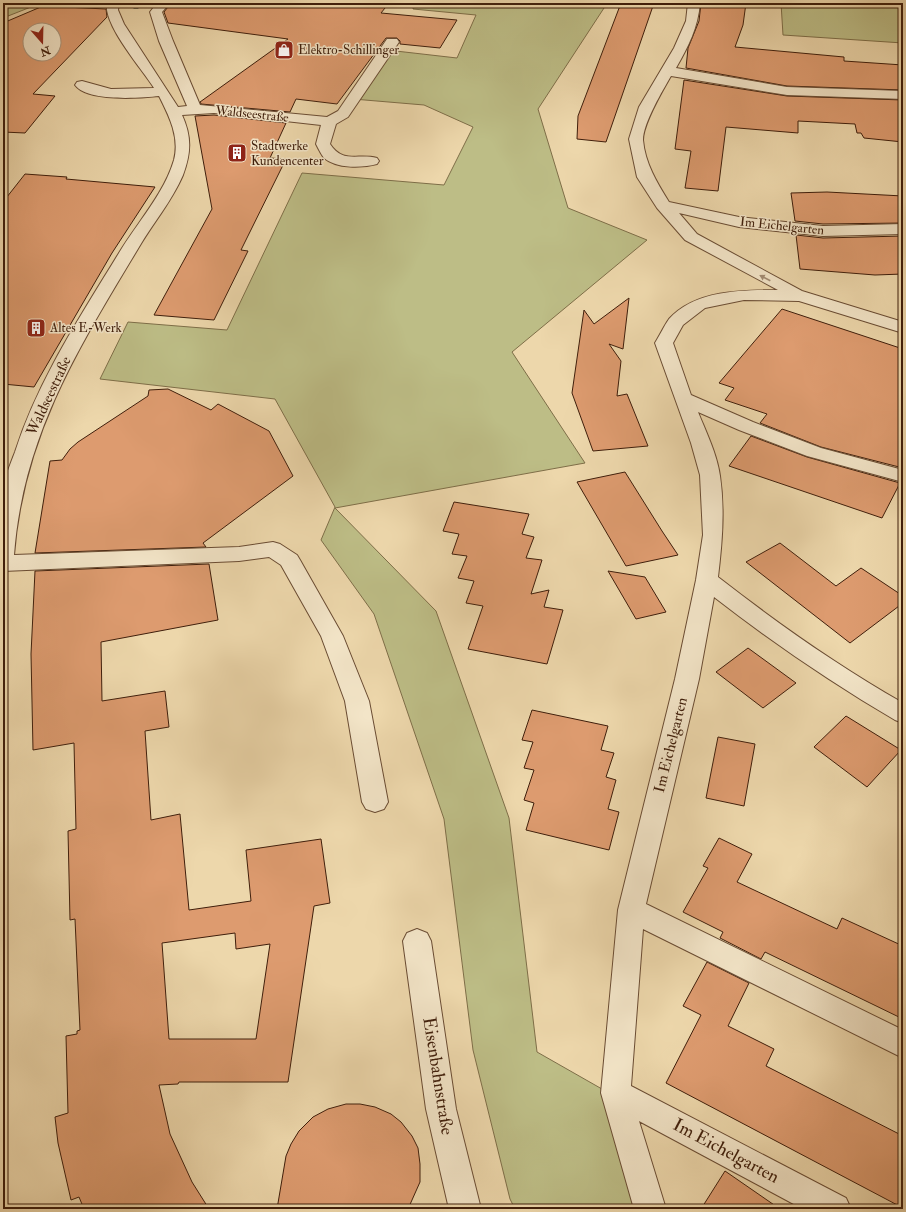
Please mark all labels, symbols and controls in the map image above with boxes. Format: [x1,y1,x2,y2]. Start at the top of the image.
north arrow [22,22,62,62]
shop icon: Elektro-Schillinger [273,39,295,61]
place label: Elektro-Schillinger [298,42,399,58]
text: N [37,43,53,59]
street label: Waldseestraße [214,102,290,126]
place label: Stadtwerke Kundencenter [251,138,324,169]
building icon: Stadtwerke Kundencenter [226,142,248,164]
street label: Im Eichelgarten [739,214,825,238]
one-way arrow [760,275,771,281]
building icon: Altes E-Werk [25,317,47,339]
place label: Altes E-Werk [49,320,122,336]
street label: Waldseestraße [22,353,76,439]
street label: Im Eichelgarten [650,695,692,795]
street label: Eisenbahnstraße [417,1015,459,1137]
street label: Im Eichelgarten [669,1113,783,1189]

